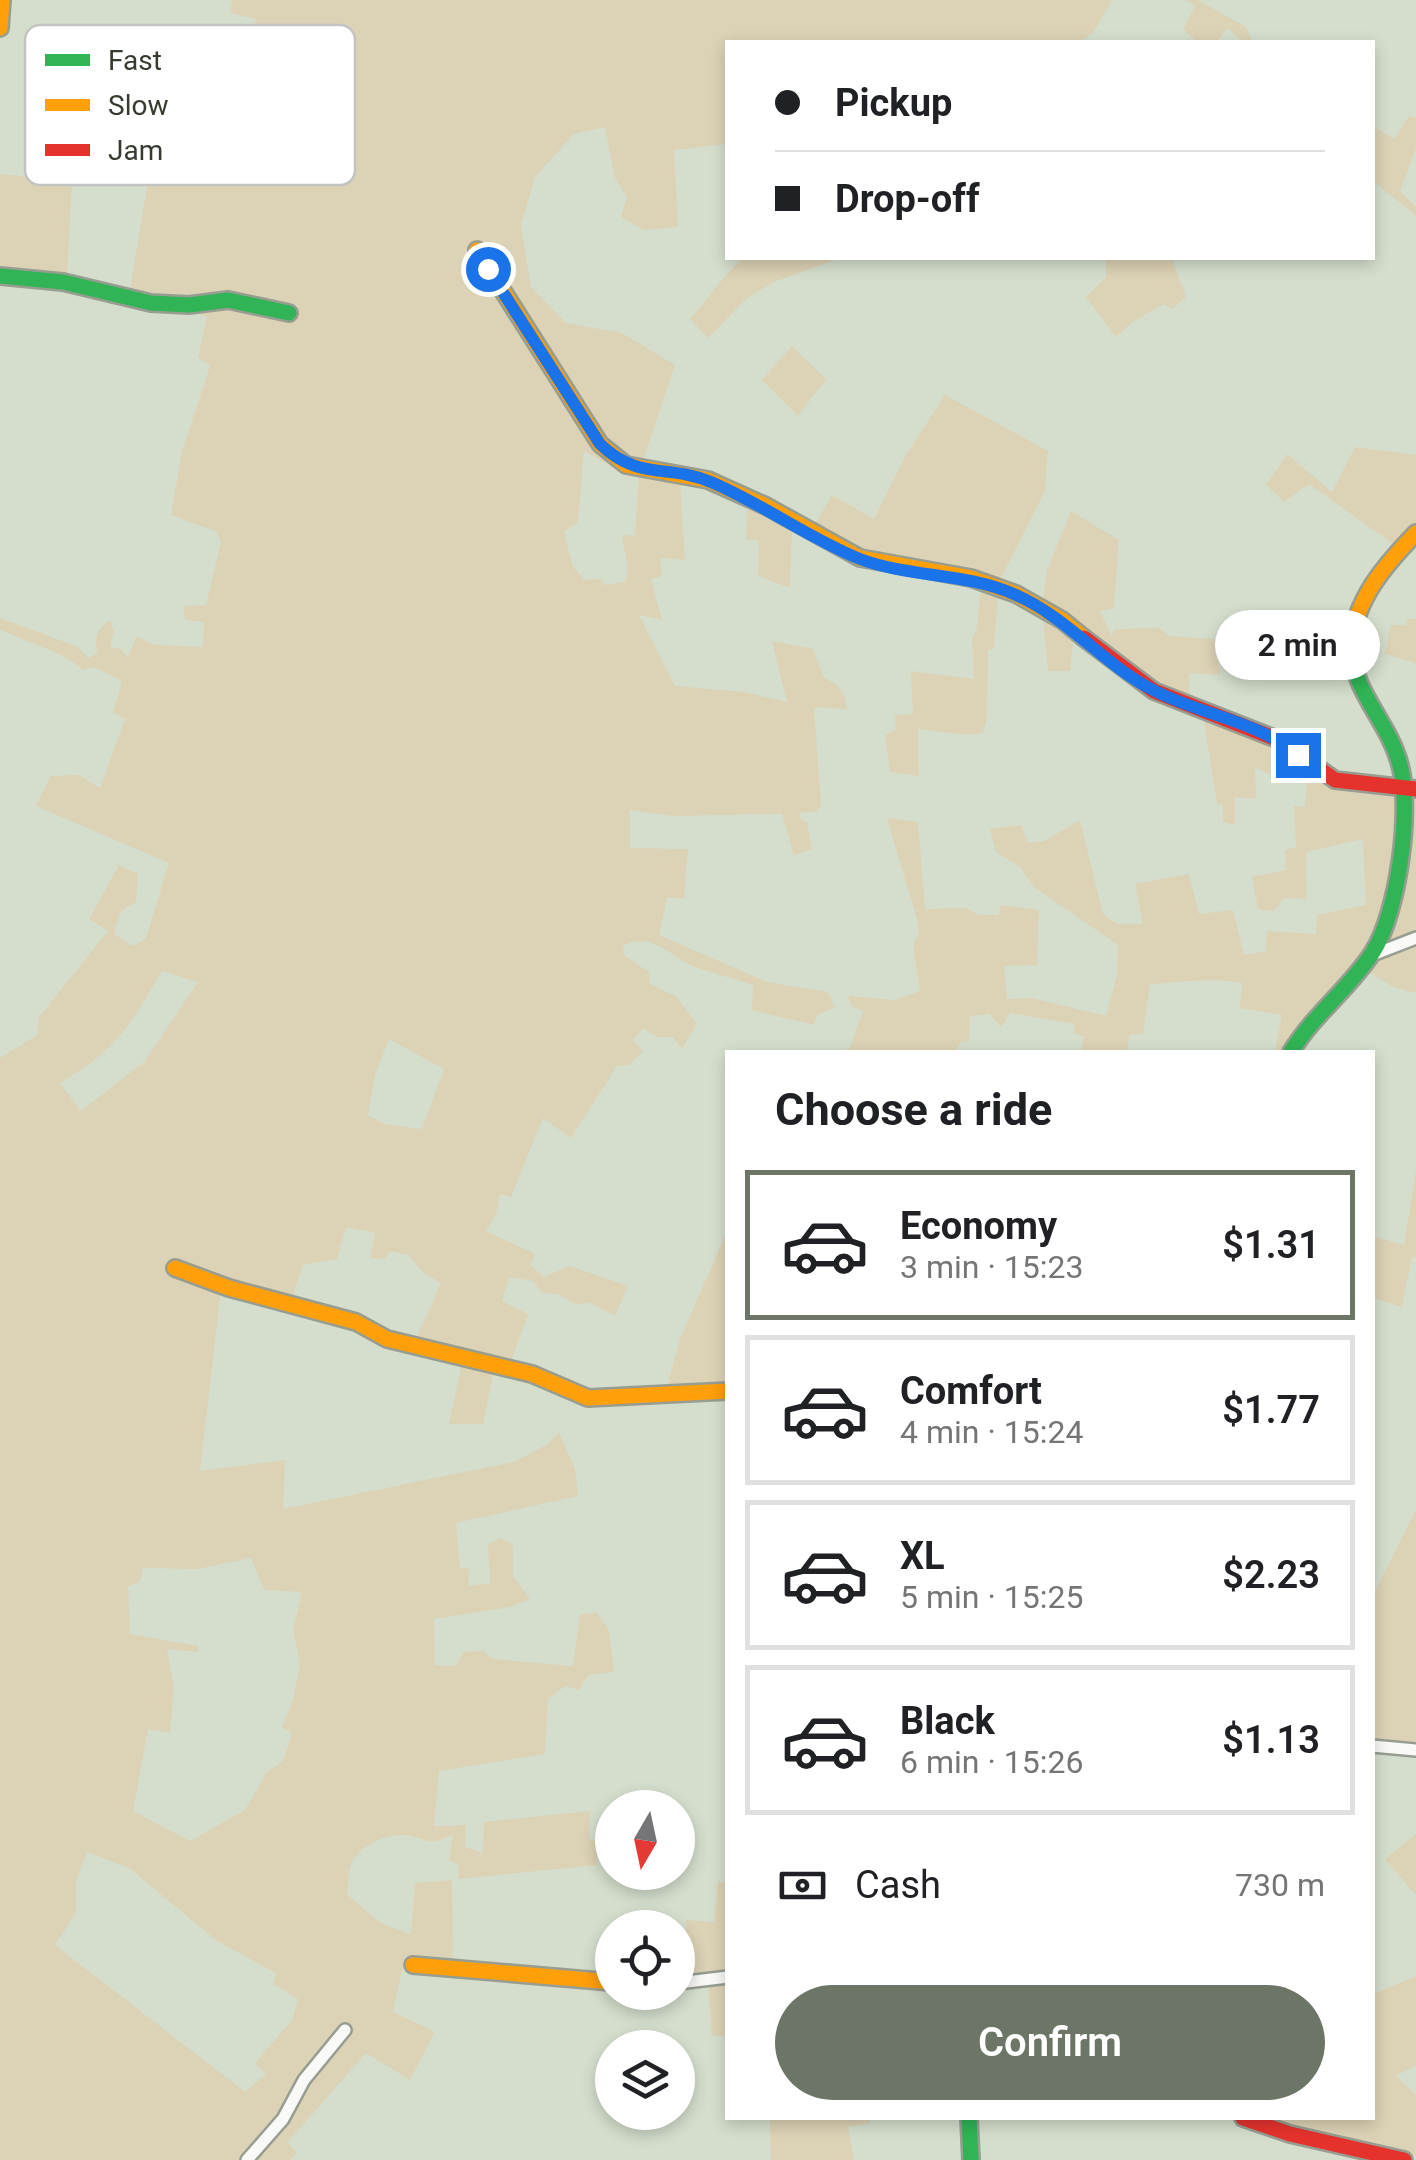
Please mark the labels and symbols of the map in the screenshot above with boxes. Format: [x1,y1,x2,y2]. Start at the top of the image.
legend [25,25,355,185]
text: Fast [108,44,162,77]
text: Slow [108,89,168,122]
text: Jam [108,134,163,167]
route start [466,247,511,292]
callout: 2 min [1216,610,1380,680]
route end [1276,733,1321,778]
north arrow [595,1790,695,1890]

